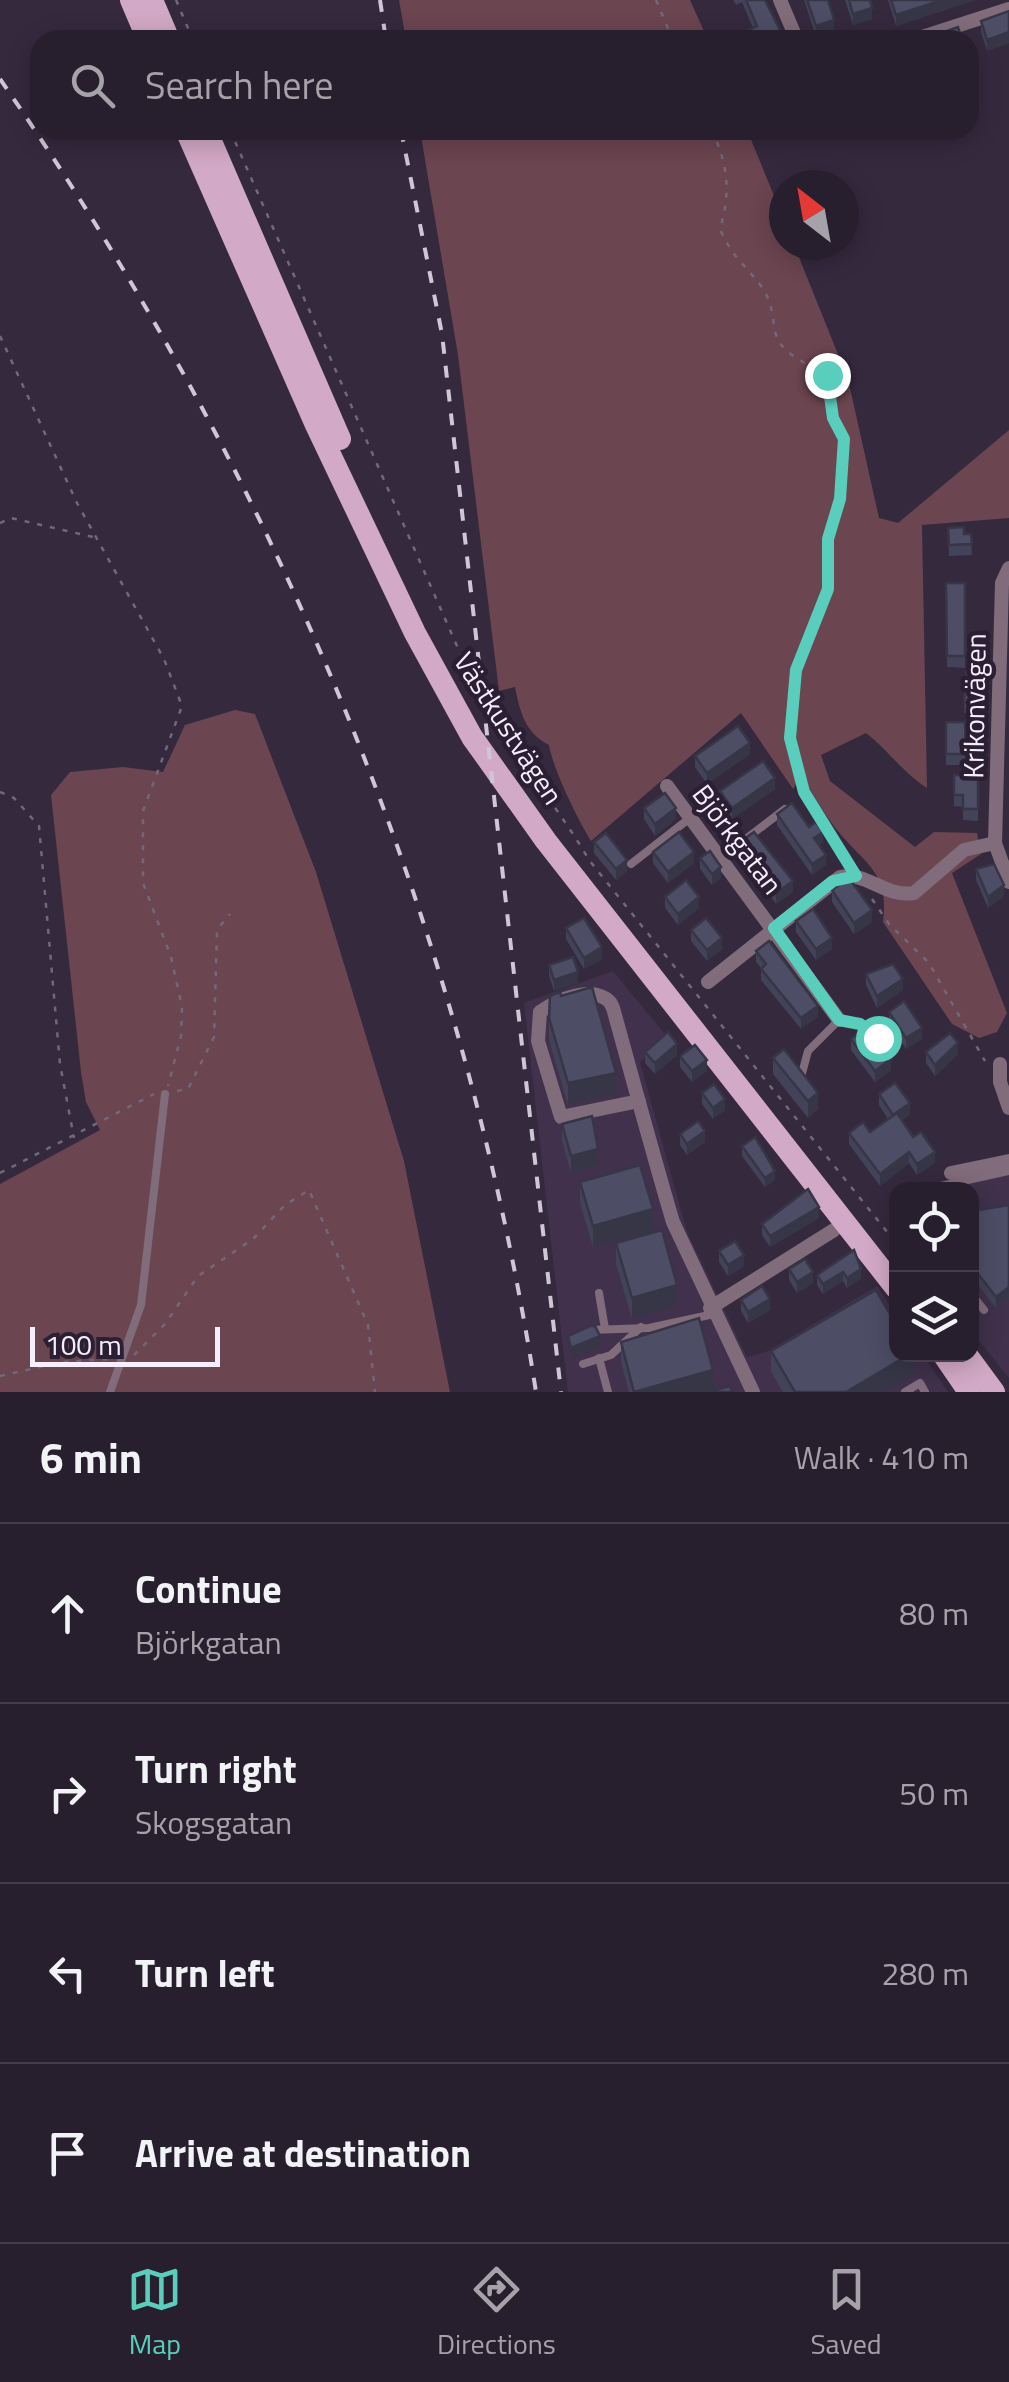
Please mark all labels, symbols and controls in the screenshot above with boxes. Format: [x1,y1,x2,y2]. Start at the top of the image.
search box [30,30,979,140]
text: Search here [145,56,333,114]
icon: search [65,58,120,113]
north arrow [769,170,859,260]
route end [805,353,851,399]
street label: Krikonvägen [951,633,997,779]
street label: Västkustvägen [443,643,575,813]
street label: Björkgatan [682,775,794,903]
route start [856,1016,902,1062]
map controls [889,1182,979,1362]
button: locate [889,1182,979,1272]
button: layers [889,1272,979,1362]
scale bar [30,1322,220,1366]
text: 100 m [45,1323,122,1366]
text: 6 min [40,1425,142,1489]
text: Walk · 410 m [794,1433,969,1481]
text: Continue [135,1560,282,1618]
icon: ahead [40,1586,95,1641]
text: 80 m [899,1589,969,1637]
text: Björkgatan [135,1618,282,1666]
text: Turn right [135,1740,297,1798]
icon: right [40,1766,95,1821]
text: 50 m [899,1769,969,1817]
text: Skogsgatan [135,1798,292,1846]
text: Turn left [135,1944,275,2002]
icon: left [40,1946,95,2001]
text: 280 m [881,1949,969,1997]
text: Arrive at destination [135,2124,471,2182]
icon: arrive [40,2126,95,2181]
tab: Map [127,2262,182,2365]
tab: Directions [437,2262,556,2365]
tab: Saved [810,2262,882,2365]

